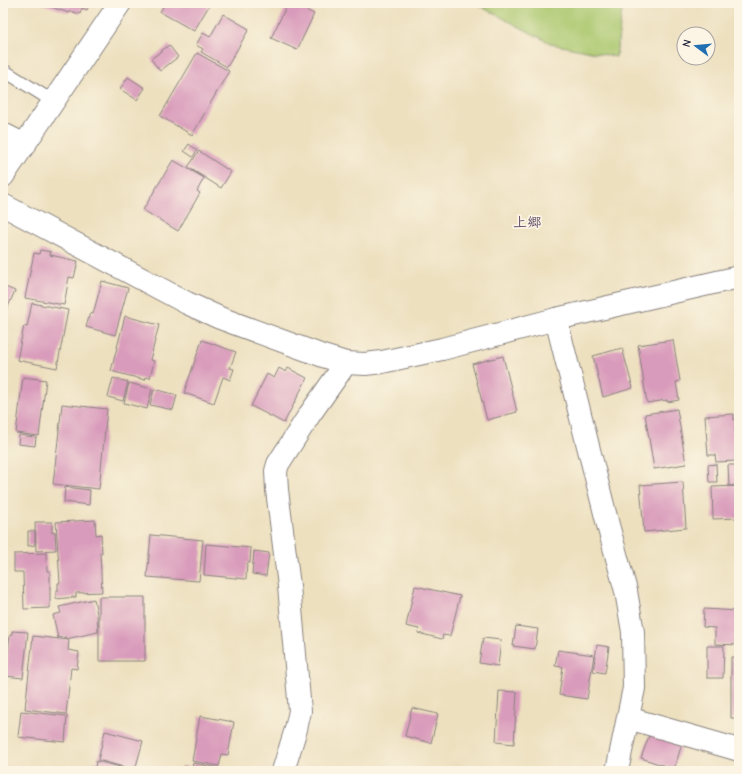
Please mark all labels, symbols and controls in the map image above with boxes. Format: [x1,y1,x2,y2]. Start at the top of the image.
north arrow [676,26,716,66]
text: N [680,38,694,49]
district label: 上郷 [513,214,541,231]

